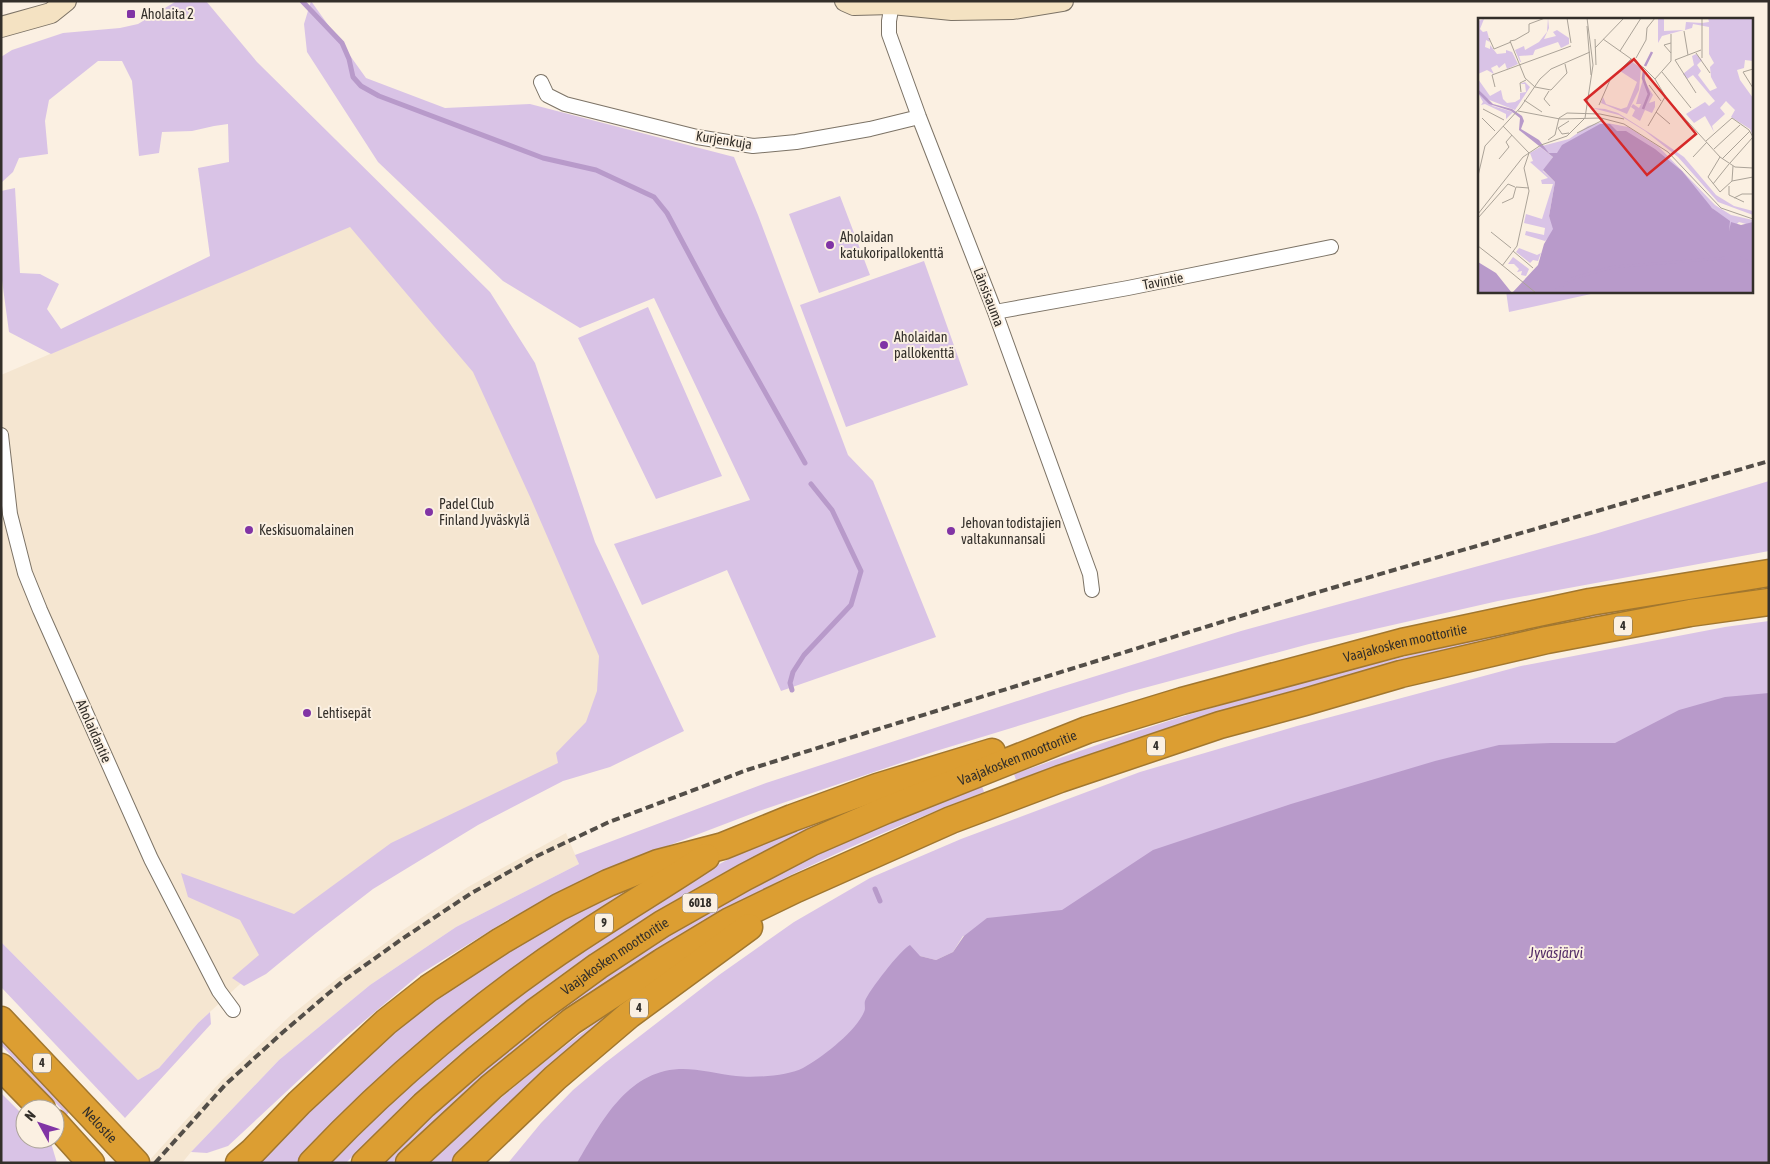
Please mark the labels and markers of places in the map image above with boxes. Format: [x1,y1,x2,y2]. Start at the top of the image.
place label: Aholaita 2 [141,6,194,22]
marker: Aholaita 2 [125,8,137,20]
place label: Aholaidan katukoripallokenttä [840,229,944,261]
marker: Aholaidan katukoripallokenttä [824,239,836,251]
place label: Aholaidan pallokenttä [894,329,955,361]
marker: Aholaidan pallokenttä [878,339,890,351]
place label: Padel Club Finland Jyväskylä [439,496,530,528]
marker: Padel Club Finland Jyväskylä [423,506,435,518]
place label: Jehovan todistajien valtakunnansali [961,515,1061,547]
place label: Keskisuomalainen [259,522,354,538]
marker: Keskisuomalainen [243,524,255,536]
marker: Jehovan todistajien valtakunnansali [945,525,957,537]
place label: Lehtisepät [317,705,371,721]
marker: Lehtisepät [301,707,313,719]

